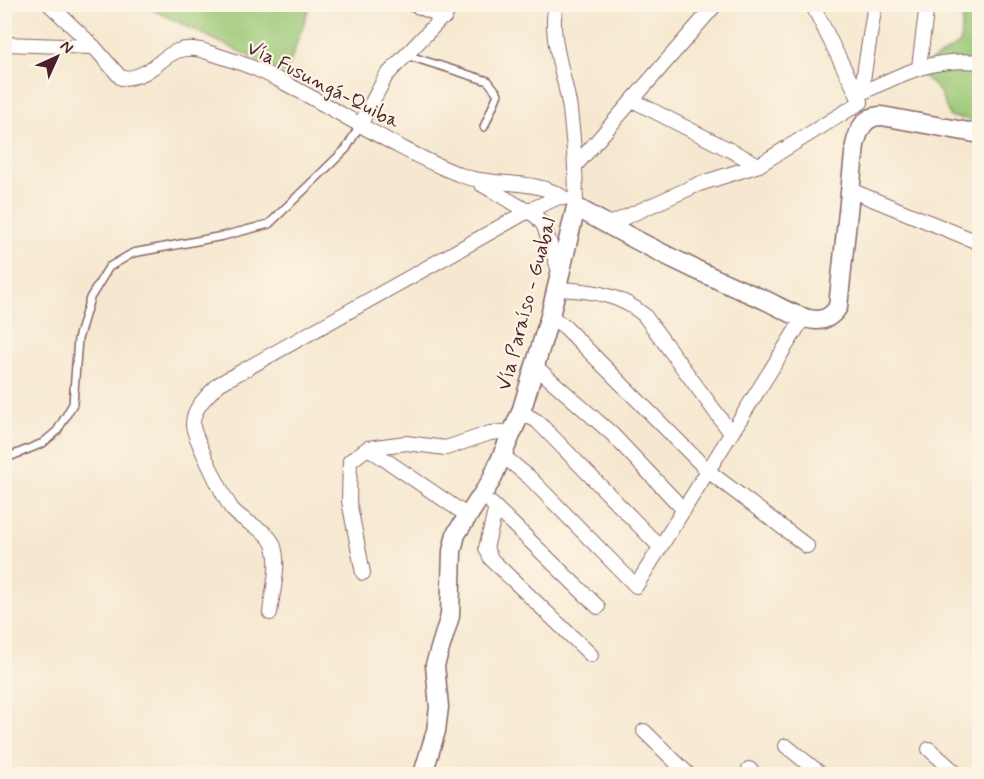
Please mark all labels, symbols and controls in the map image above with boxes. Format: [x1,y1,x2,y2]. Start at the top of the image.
north arrow [27,27,87,87]
street label: Vía Fusungá-Quiba [242,35,405,136]
text: N [55,36,78,59]
street label: Vía Paraíso - Guabal [491,215,563,393]

